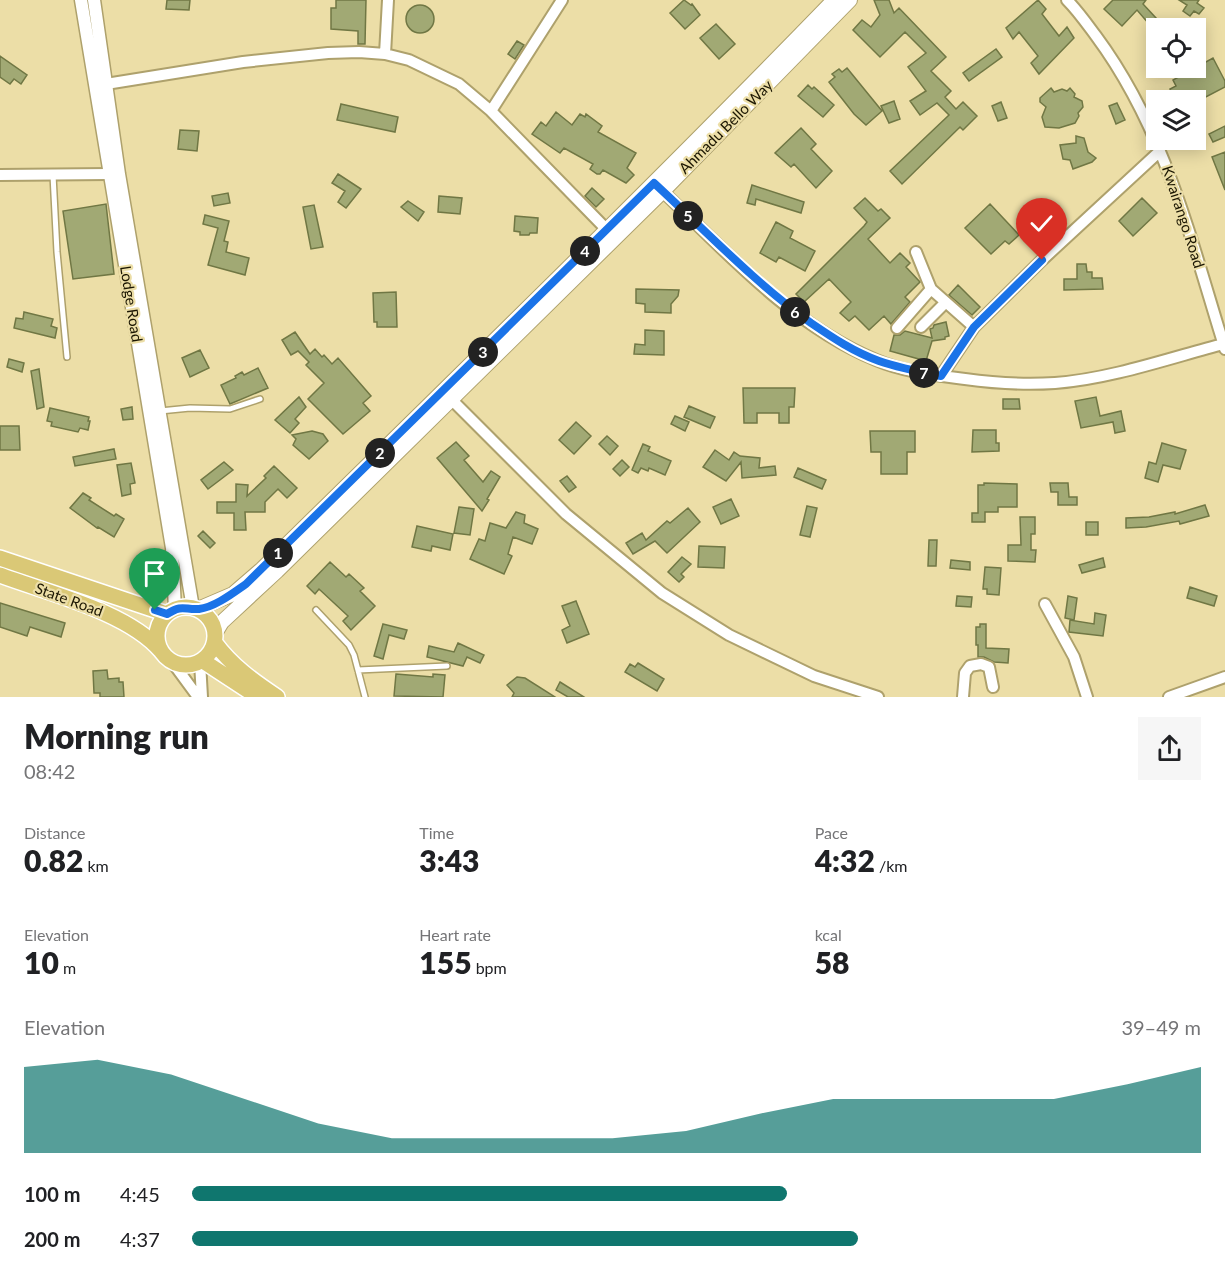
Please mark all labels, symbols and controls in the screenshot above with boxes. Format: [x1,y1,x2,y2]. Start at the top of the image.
map controls [1146,18,1206,150]
button: locate [1146,18,1206,78]
street label: Ahmadu Bello Way [675,75,776,177]
button: layers [1146,90,1206,150]
street label: Kwairango Road [1159,163,1209,270]
pin [1016,198,1067,260]
pin: 5 [673,201,703,231]
text: 5 [683,206,693,225]
icon: check [1025,207,1058,240]
pin: 4 [570,236,600,266]
text: 4 [580,241,590,260]
street label: Lodge Road [117,265,147,343]
pin: 6 [780,297,810,327]
text: 6 [790,302,800,321]
pin: 3 [468,337,498,367]
text: 3 [478,342,488,361]
pin: 7 [909,358,939,388]
text: 7 [919,363,929,382]
pin: 2 [365,438,395,468]
text: 2 [375,443,385,462]
pin: 1 [263,538,293,568]
text: 1 [273,543,283,562]
pin [129,548,180,610]
icon: arrive [138,557,171,590]
street label: State Road [33,578,106,620]
text: Morning run [24,716,209,756]
button: share [1138,717,1201,780]
text: 08:42 [24,759,75,783]
text: Distance [24,823,85,842]
text: Time [419,823,454,842]
text: Pace [815,823,848,842]
text: 0.82 [24,842,83,878]
text: 3:43 [419,842,479,878]
text: 4:32 [815,842,875,878]
text: km [83,856,109,875]
text: /km [875,856,907,875]
text: Elevation [24,925,89,944]
text: Heart rate [419,925,491,944]
text: kcal [815,925,842,944]
text: 10 [24,944,59,980]
text: 155 [419,944,472,980]
text: 58 [815,944,849,980]
text: m [59,958,76,977]
text: bpm [472,958,507,977]
text: Elevation [24,1015,105,1039]
text: 39–49 m [1121,1015,1201,1039]
text: 100 m [24,1182,80,1206]
text: 4:45 [120,1182,160,1206]
text: 200 m [24,1227,80,1251]
text: 4:37 [120,1227,160,1251]

